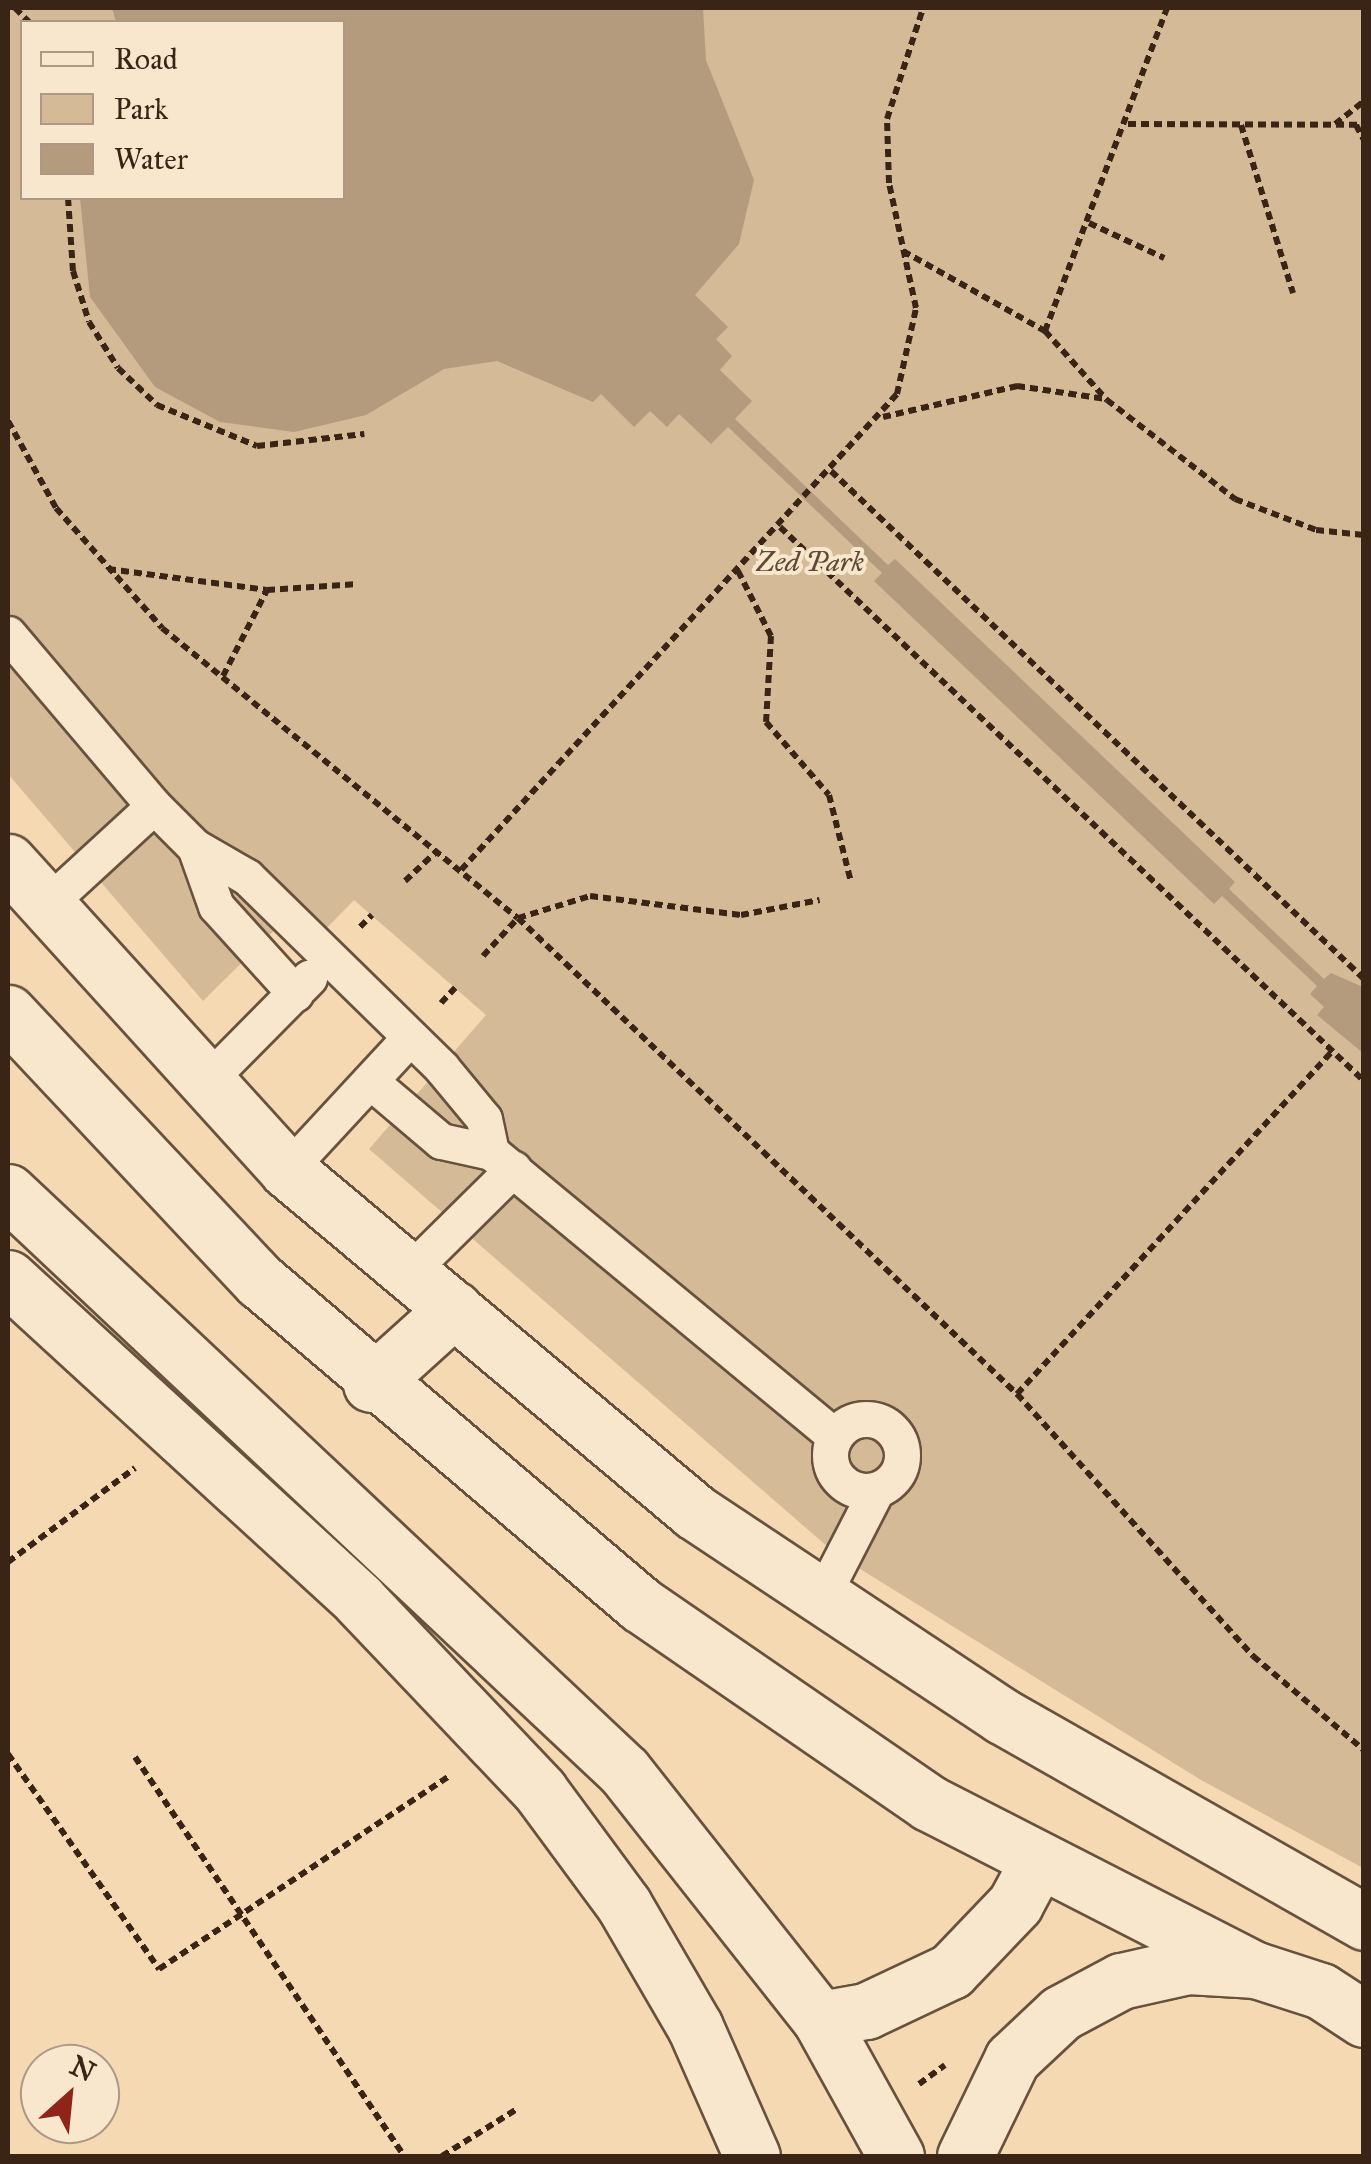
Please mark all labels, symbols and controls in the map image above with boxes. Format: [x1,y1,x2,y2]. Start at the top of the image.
legend [20,20,345,200]
text: Road [114,41,178,77]
text: Park [114,91,168,127]
text: Water [114,141,188,177]
park label: Zed Park [756,545,864,579]
north arrow [20,2044,120,2144]
text: N [64,2048,101,2090]

